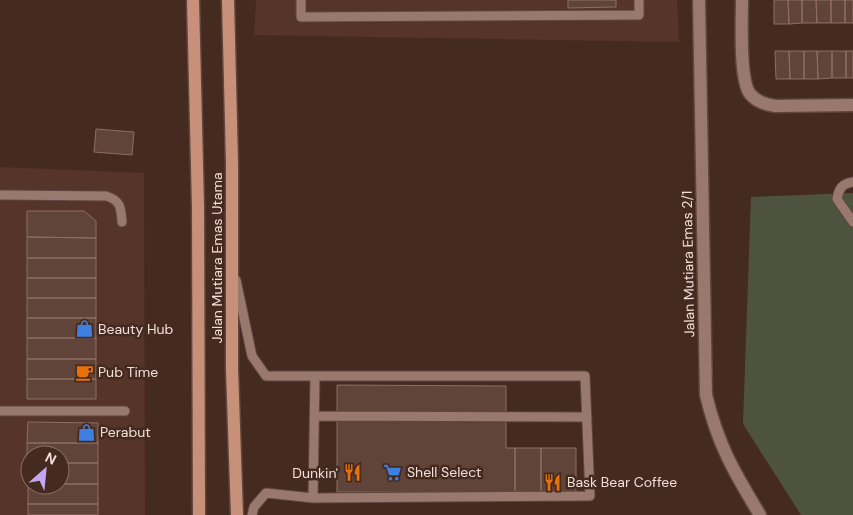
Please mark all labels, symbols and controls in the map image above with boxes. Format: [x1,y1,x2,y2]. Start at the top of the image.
street label: Jalan Mutiara Emas Utama [208,172,226,344]
street label: Jalan Mutiara Emas 2/1 [678,191,698,337]
shop icon: Beauty Hub [74,319,94,339]
place label: Beauty Hub [98,320,174,338]
cafe icon: Pub Time [74,362,94,382]
place label: Pub Time [98,363,158,381]
shop icon: Perabut [76,422,96,442]
place label: Perabut [100,423,151,441]
north arrow [20,445,70,495]
text: N [42,448,60,469]
supermarket icon: Shell Select [383,462,403,482]
restaurant icon: Dunkin' [342,463,362,483]
place label: Shell Select [407,463,482,481]
place label: Dunkin' [292,464,338,482]
restaurant icon: Bask Bear Coffee [543,472,563,492]
place label: Bask Bear Coffee [567,473,677,491]

